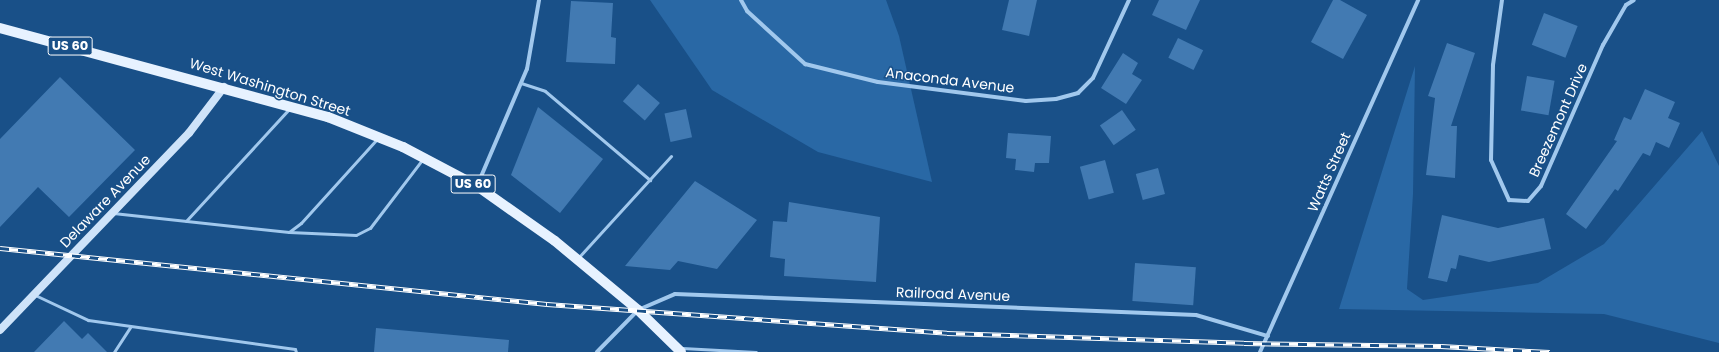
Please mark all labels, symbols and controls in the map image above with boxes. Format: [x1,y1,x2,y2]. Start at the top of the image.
road number: US 60 [47,35,93,57]
street label: West Washington Street [187,54,353,120]
street label: Breezemont Drive [1525,61,1591,179]
street label: Anaconda Avenue [885,64,1015,96]
street label: Watts Street [1304,130,1354,214]
street label: Delaware Avenue [56,151,154,251]
road number: US 60 [450,173,496,195]
street label: Railroad Avenue [896,284,1010,304]

